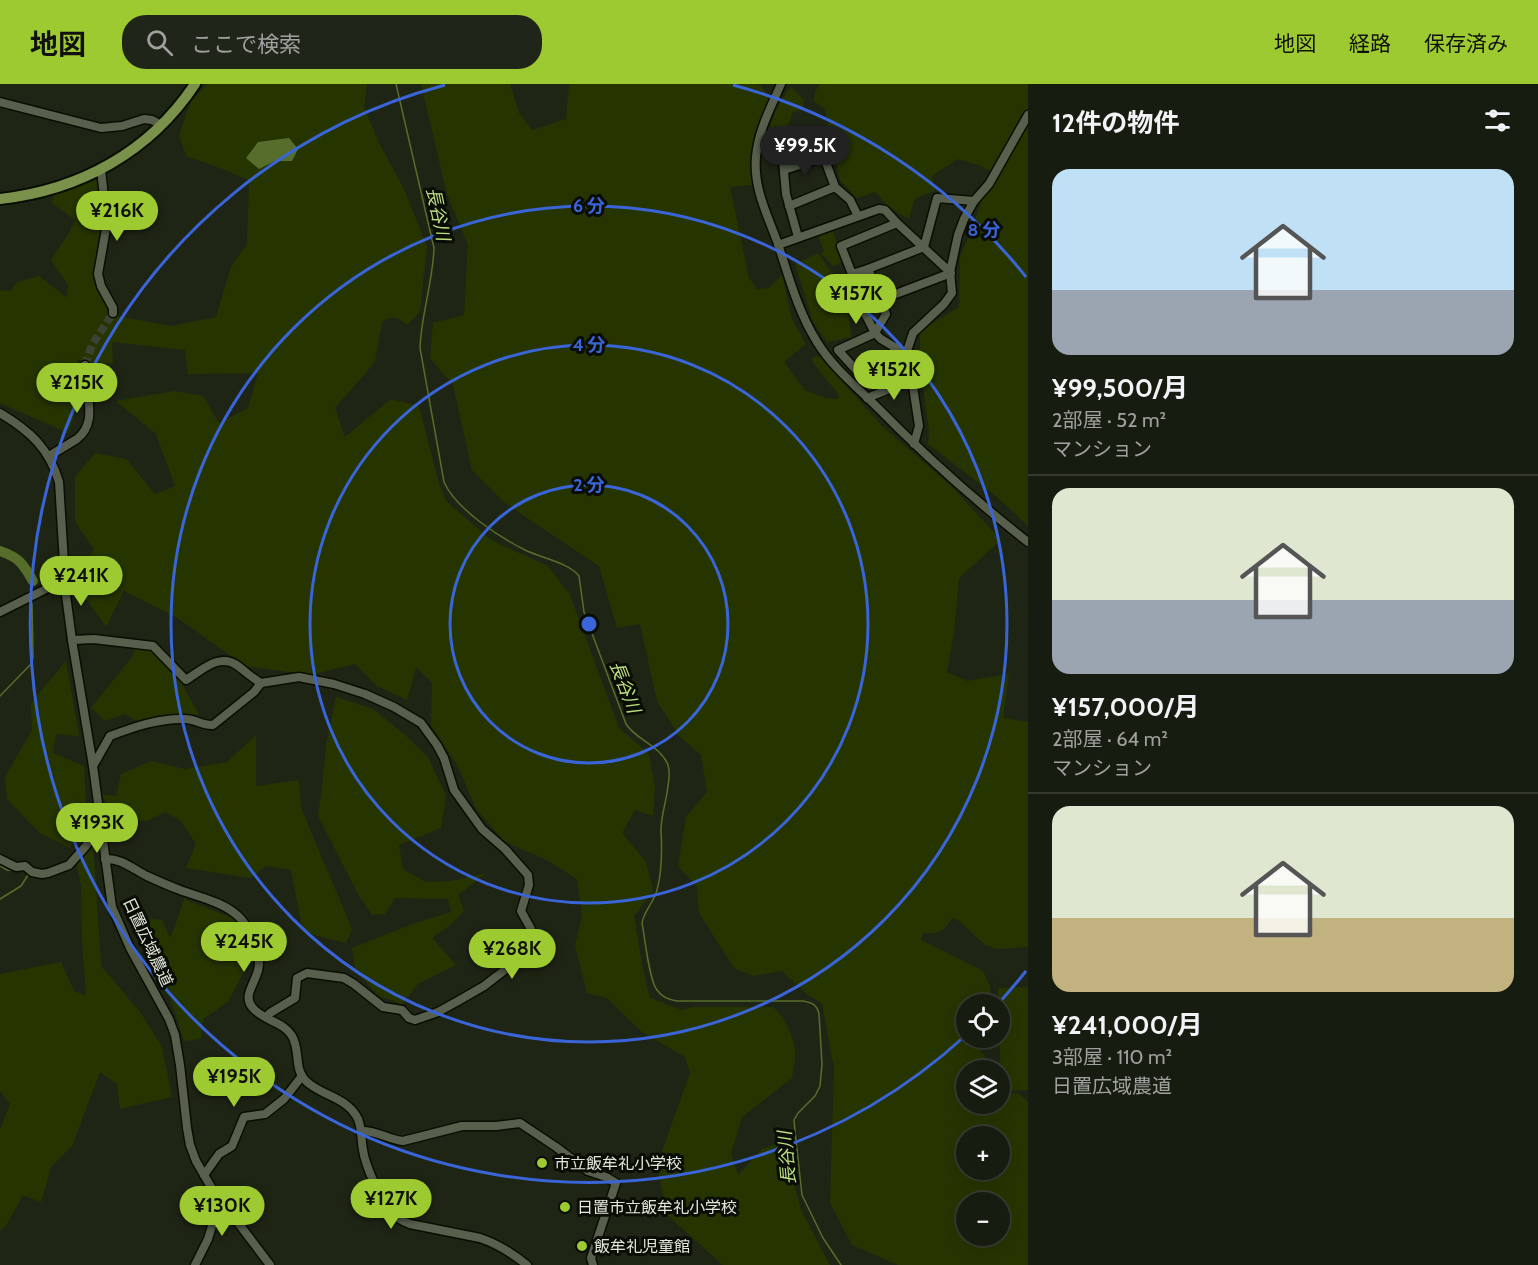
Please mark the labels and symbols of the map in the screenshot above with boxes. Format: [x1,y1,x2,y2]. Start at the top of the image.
pin: ¥99.5K [756,126,854,177]
water label: 長谷川 [422,185,455,245]
pin: ¥216K [75,191,159,242]
text: 6 分 [573,195,605,217]
text: 8 分 [968,219,1000,241]
pin: ¥157K [814,274,898,325]
text: 4 分 [572,334,606,356]
pin: ¥152K [852,350,936,401]
pin: ¥215K [35,363,119,414]
text: 2 分 [573,474,605,496]
pin: ¥241K [39,556,123,607]
centre of rings [579,614,599,634]
water label: 長谷川 [605,658,646,718]
pin: ¥193K [55,803,139,854]
street label: 日置広域農道 [119,894,177,990]
pin: ¥245K [202,922,286,973]
pin: ¥268K [470,929,554,980]
pin: ¥195K [192,1057,276,1108]
water label: 長谷川 [774,1128,800,1186]
place label: 市立飯牟礼小学校 [554,1154,682,1173]
marker: 市立飯牟礼小学校 [535,1156,549,1170]
pin: ¥127K [349,1179,433,1230]
pin: ¥130K [180,1186,264,1237]
place label: 日置市立飯牟礼小学校 [577,1198,737,1217]
marker: 日置市立飯牟礼小学校 [558,1200,572,1214]
place label: 飯牟礼児童館 [594,1237,690,1256]
marker: 飯牟礼児童館 [575,1239,589,1253]

